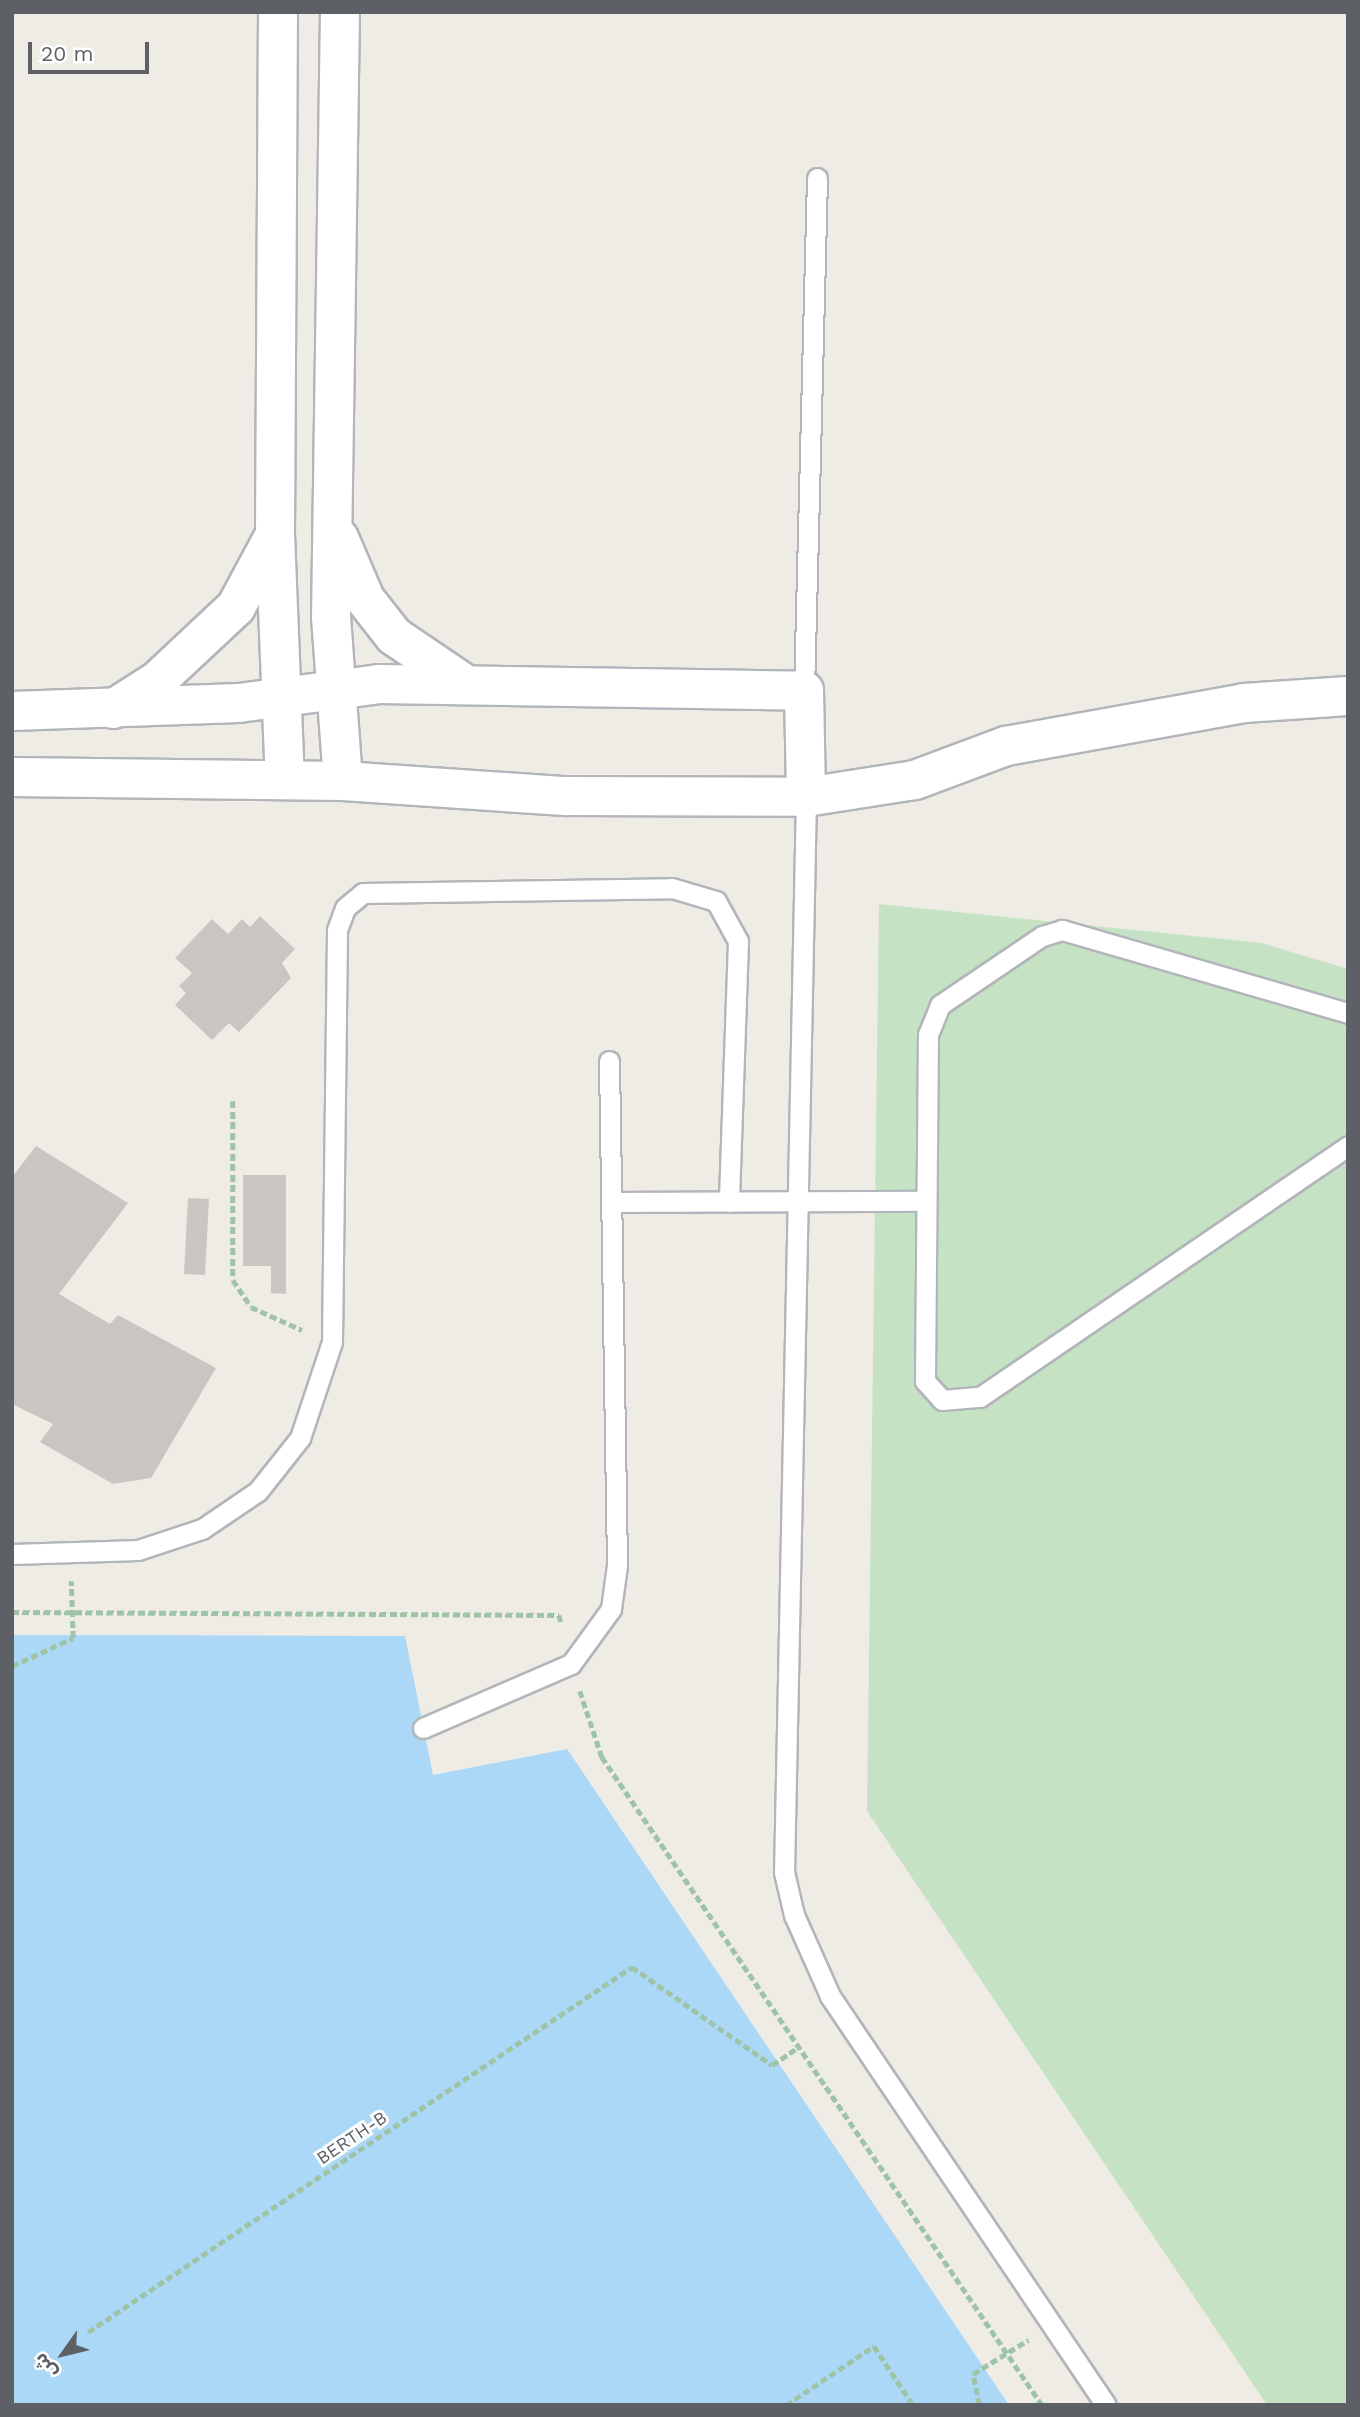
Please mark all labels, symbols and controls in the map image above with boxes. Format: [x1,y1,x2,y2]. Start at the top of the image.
scale bar [32,28,152,72]
text: 20 m [41,41,93,66]
street label: BERTH-B [313,2107,391,2169]
north arrow [28,2319,98,2389]
text: ش [28,2349,62,2383]

